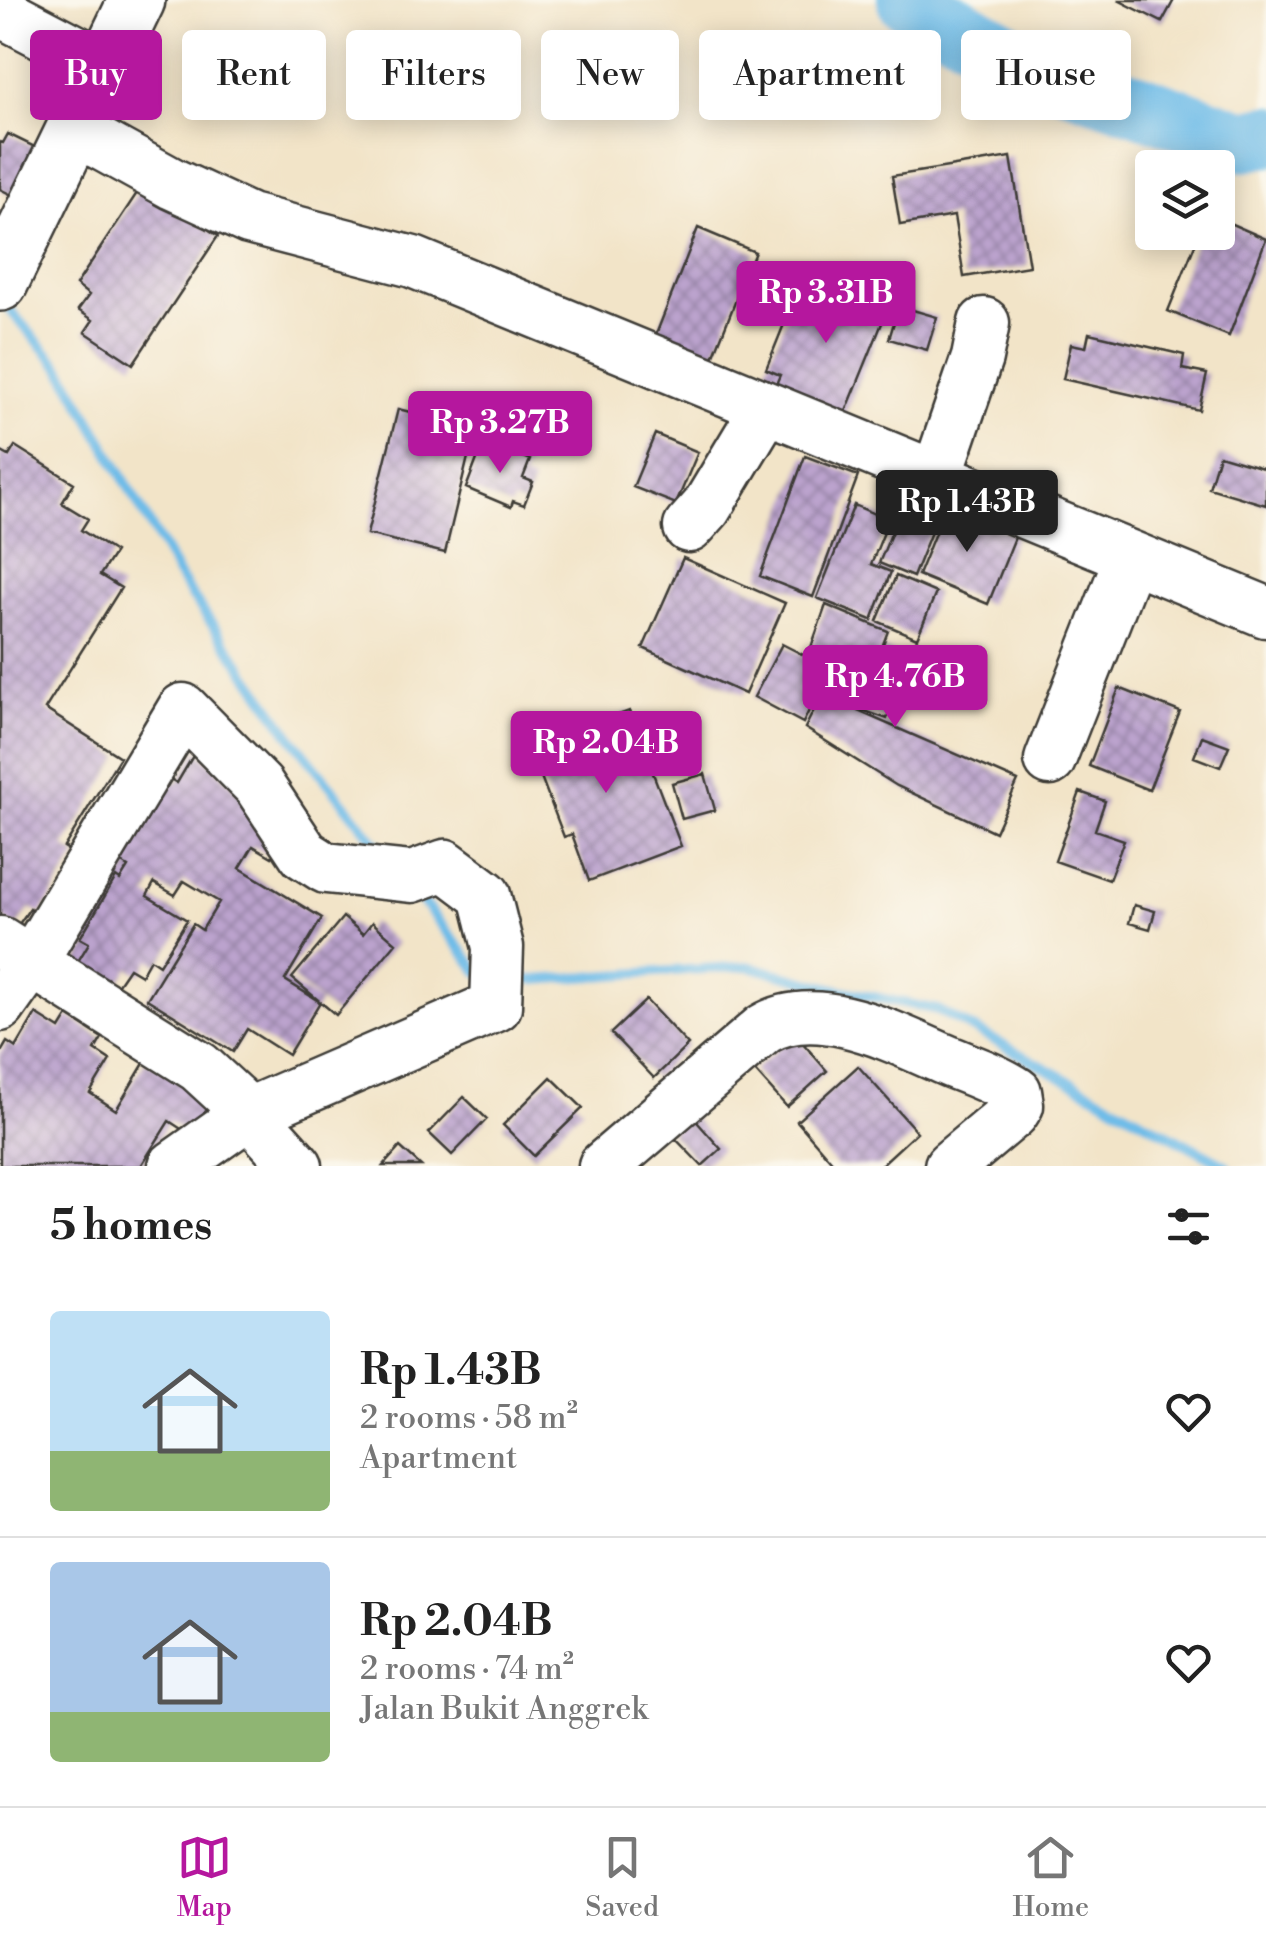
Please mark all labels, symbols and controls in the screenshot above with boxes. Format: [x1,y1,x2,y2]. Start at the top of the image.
chip: Buy [30,30,162,120]
chip: Rent [182,30,326,120]
chip: Filters [346,30,521,120]
chip: New [541,30,679,120]
chip: Apartment [699,30,941,120]
chip: House [961,30,1131,120]
map controls [1135,150,1235,250]
button: layers [1135,150,1235,250]
pin: Rp 3.31B [723,261,929,346]
text: Rp 3.31B [758,273,894,313]
pin: Rp 3.27B [397,391,603,476]
text: Rp 3.27B [430,403,570,443]
pin: Rp 1.43B [864,470,1070,555]
text: Rp 1.43B [898,482,1036,522]
pin: Rp 4.76B [792,645,998,730]
text: Rp 4.76B [825,657,966,697]
pin: Rp 2.04B [503,711,709,796]
text: Rp 2.04B [533,723,679,763]
icon: filters [1161,1199,1216,1254]
text: 5 homes [50,1200,212,1253]
text: Rp 1.43B [360,1345,541,1398]
icon: home [130,1351,250,1471]
icon: heart [1161,1384,1216,1439]
text: 2 rooms · 58 m² [360,1398,578,1438]
text: Apartment [360,1438,517,1478]
text: Rp 2.04B [360,1596,552,1649]
icon: home [130,1602,250,1722]
icon: heart [1161,1635,1216,1690]
text: 2 rooms · 74 m² [360,1649,574,1689]
text: Jalan Bukit Anggrek [360,1689,648,1729]
tab: Map [177,1830,232,1925]
tab: Saved [585,1830,659,1925]
tab: Home [1012,1830,1089,1925]

